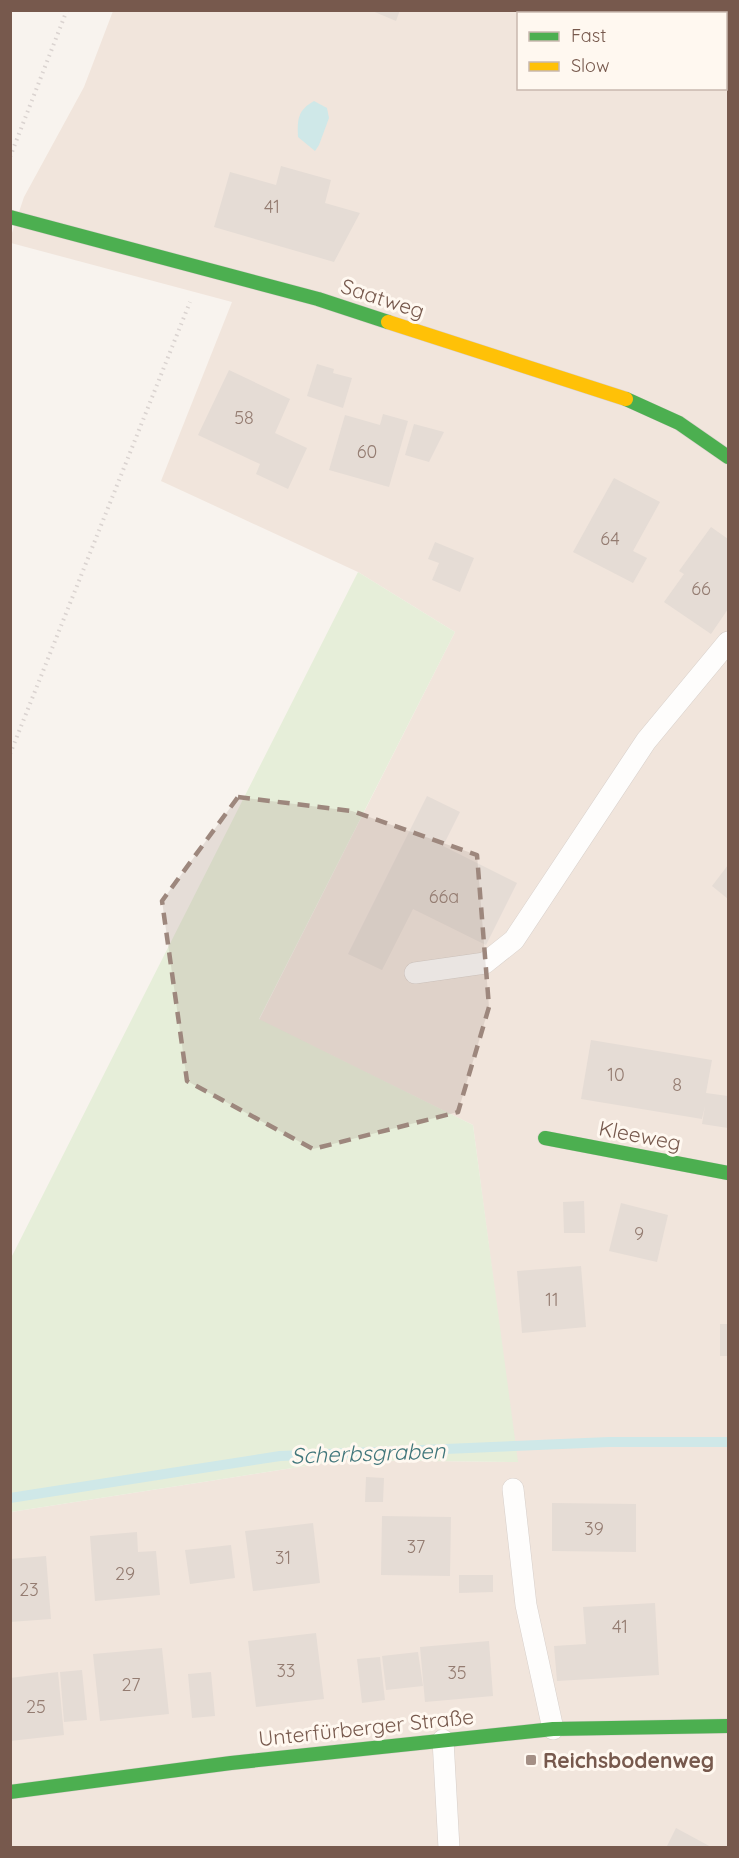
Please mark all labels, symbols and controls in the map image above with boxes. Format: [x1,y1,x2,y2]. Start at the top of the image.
legend [517,12,727,90]
text: Fast [571,24,606,47]
text: Slow [571,54,609,77]
house number: 41 [264,195,280,218]
street label: Saatweg [338,272,428,324]
house number: 58 [234,406,254,429]
house number: 60 [357,440,377,463]
house number: 64 [600,527,620,550]
house number: 66 [691,577,711,600]
house number: 66a [429,885,459,908]
house number: 10 [607,1063,625,1086]
house number: 8 [672,1073,682,1096]
street label: Kleeweg [597,1114,683,1156]
house number: 9 [634,1222,644,1245]
house number: 11 [545,1288,559,1311]
water label: Scherbsgraben [290,1436,447,1470]
house number: 39 [584,1517,604,1540]
house number: 37 [407,1535,425,1558]
house number: 31 [275,1546,291,1569]
house number: 29 [115,1562,135,1585]
house number: 23 [19,1578,39,1601]
house number: 41 [612,1615,628,1638]
house number: 33 [277,1659,295,1682]
house number: 35 [447,1661,467,1684]
house number: 27 [122,1673,140,1696]
house number: 25 [26,1695,46,1718]
street label: Unterfürberger Straße [257,1703,475,1751]
place label: Reichsbodenweg [543,1747,714,1773]
marker: Reichsbodenweg [524,1753,538,1767]

